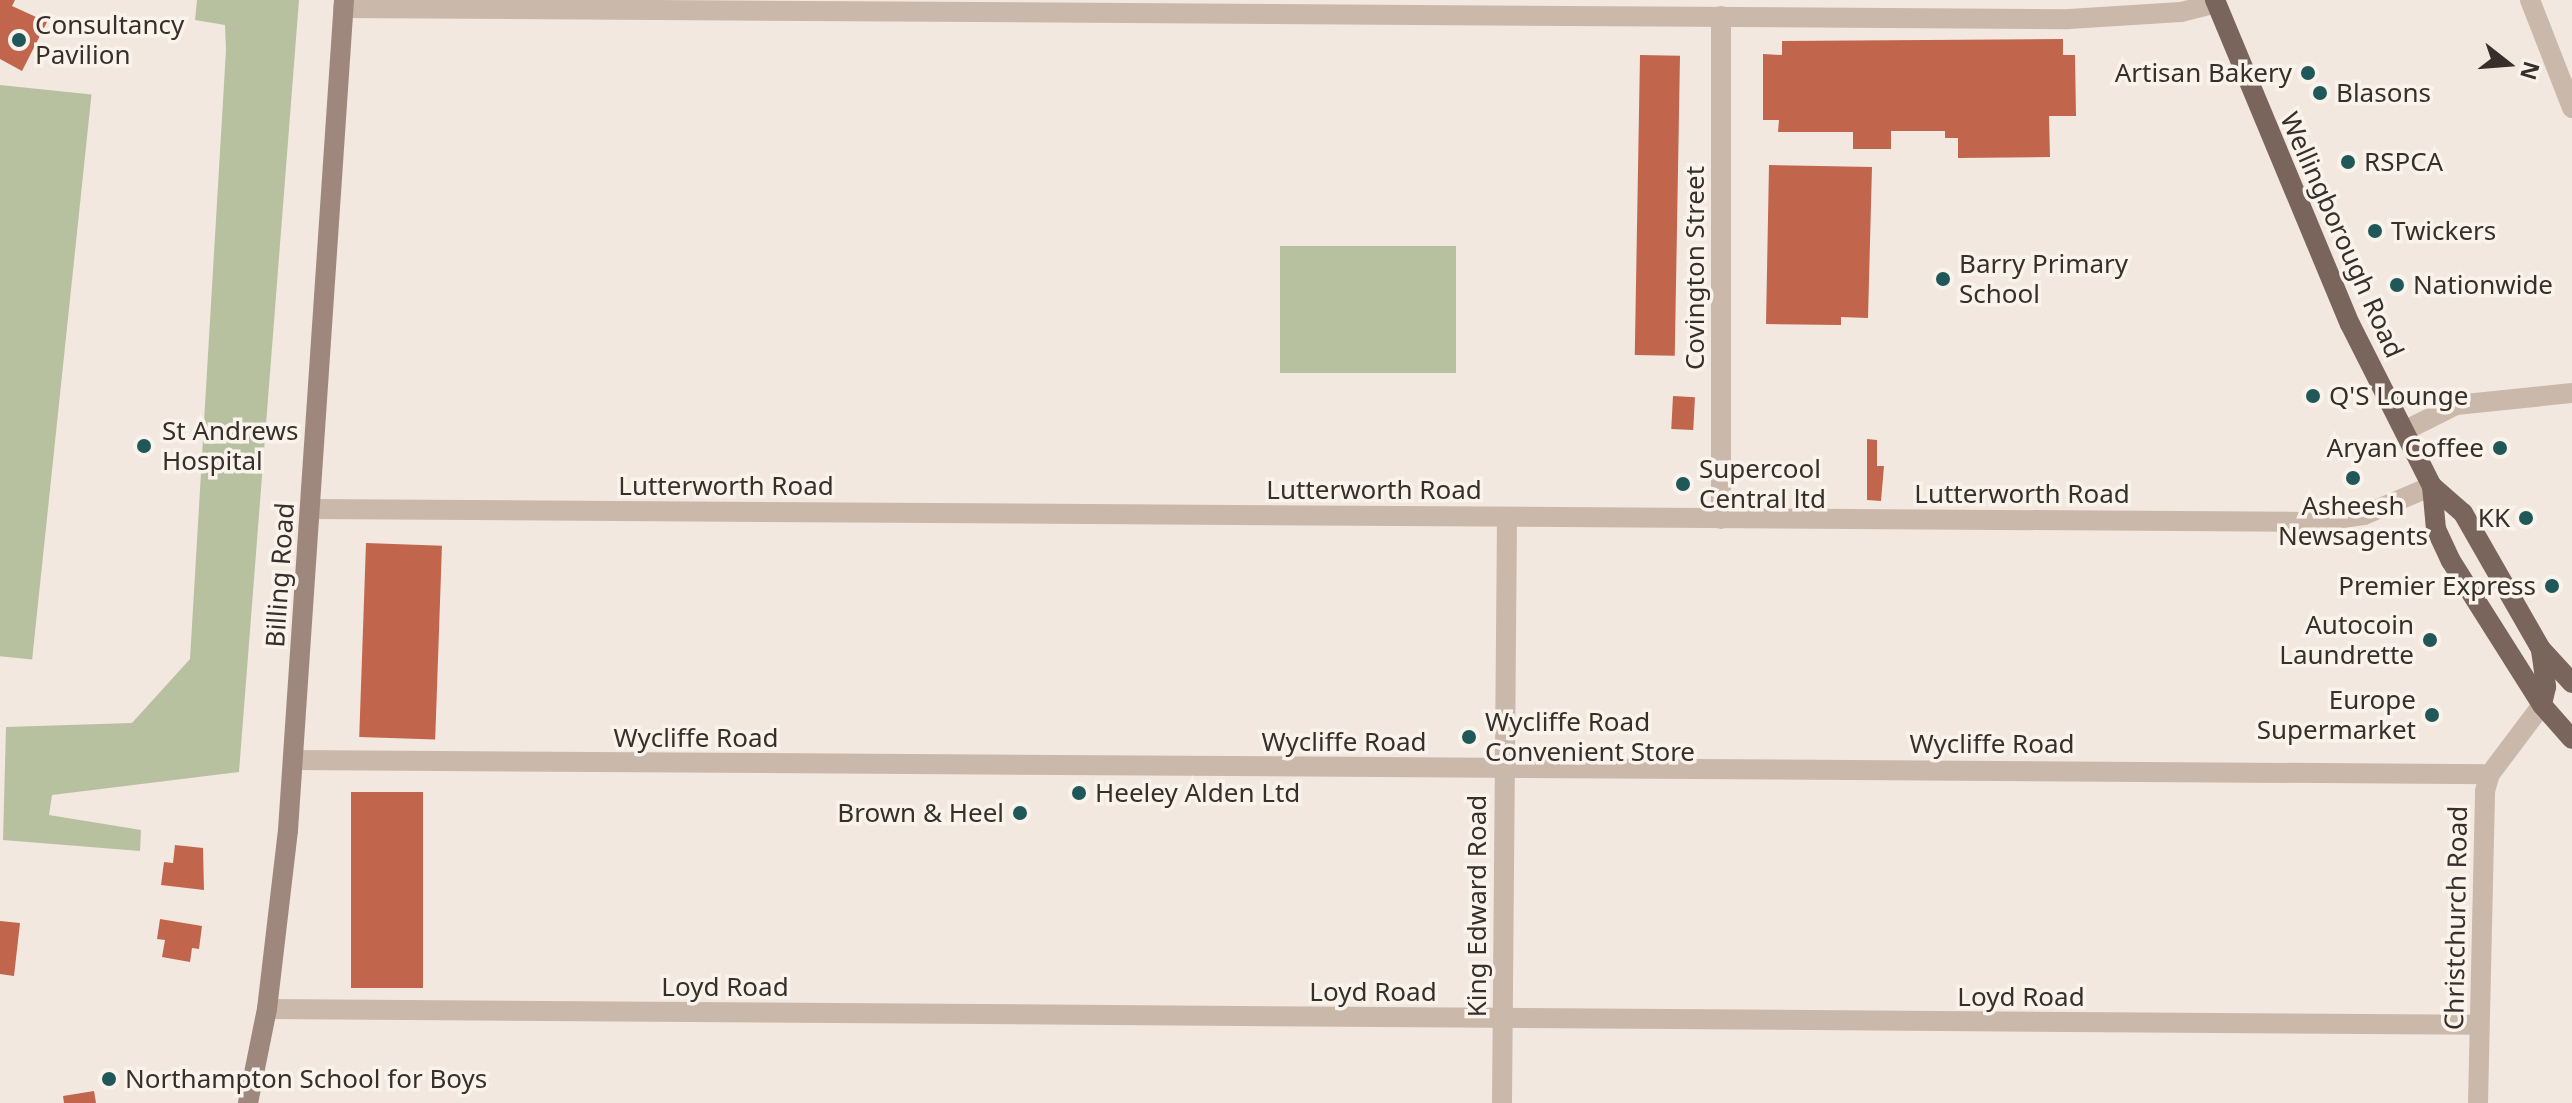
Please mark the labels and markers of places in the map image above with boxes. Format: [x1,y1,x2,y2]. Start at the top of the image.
place label: Consultancy Pavilion [35,9,184,70]
marker: Consultancy Pavilion [10,31,28,49]
place label: Artisan Bakery [2115,57,2292,89]
marker: Artisan Bakery [2299,64,2317,82]
place label: Blasons [2336,77,2431,109]
marker: Blasons [2311,84,2329,102]
place label: RSPCA [2364,146,2443,178]
marker: RSPCA [2339,153,2357,171]
place label: Twickers [2391,215,2496,247]
marker: Twickers [2366,222,2384,240]
place label: Barry Primary School [1959,248,2128,310]
place label: Nationwide [2413,269,2553,301]
marker: Barry Primary School [1934,270,1952,288]
marker: Nationwide [2388,276,2406,294]
place label: Q'S Lounge [2329,380,2468,412]
marker: Q'S Lounge [2304,387,2322,405]
place label: St Andrews Hospital [162,415,298,476]
place label: Aryan Coffee [2327,432,2484,464]
marker: St Andrews Hospital [133,435,155,457]
marker: Aryan Coffee [2491,439,2509,457]
place label: Supercool Central ltd [1699,453,1826,514]
marker: Asheesh Newsagents [2344,469,2362,487]
marker: Supercool Central ltd [1674,475,1692,493]
place label: Asheesh Newsagents [2278,490,2428,552]
place label: KK [2478,502,2510,534]
marker: KK [2517,509,2535,527]
place label: Premier Express [2338,570,2536,602]
marker: Premier Express [2543,577,2561,595]
place label: Autocoin Laundrette [2279,609,2414,670]
marker: Autocoin Laundrette [2421,631,2439,649]
place label: Europe Supermarket [2257,684,2416,746]
place label: Wycliffe Road Convenient Store [1485,706,1695,768]
marker: Europe Supermarket [2423,706,2441,724]
marker: Wycliffe Road Convenient Store [1460,728,1478,746]
place label: Heeley Alden Ltd [1095,777,1300,809]
marker: Heeley Alden Ltd [1070,784,1088,802]
place label: Brown & Heel [837,797,1004,829]
marker: Brown & Heel [1011,804,1029,822]
place label: Northampton School for Boys [125,1063,487,1095]
marker: Northampton School for Boys [100,1070,118,1088]

